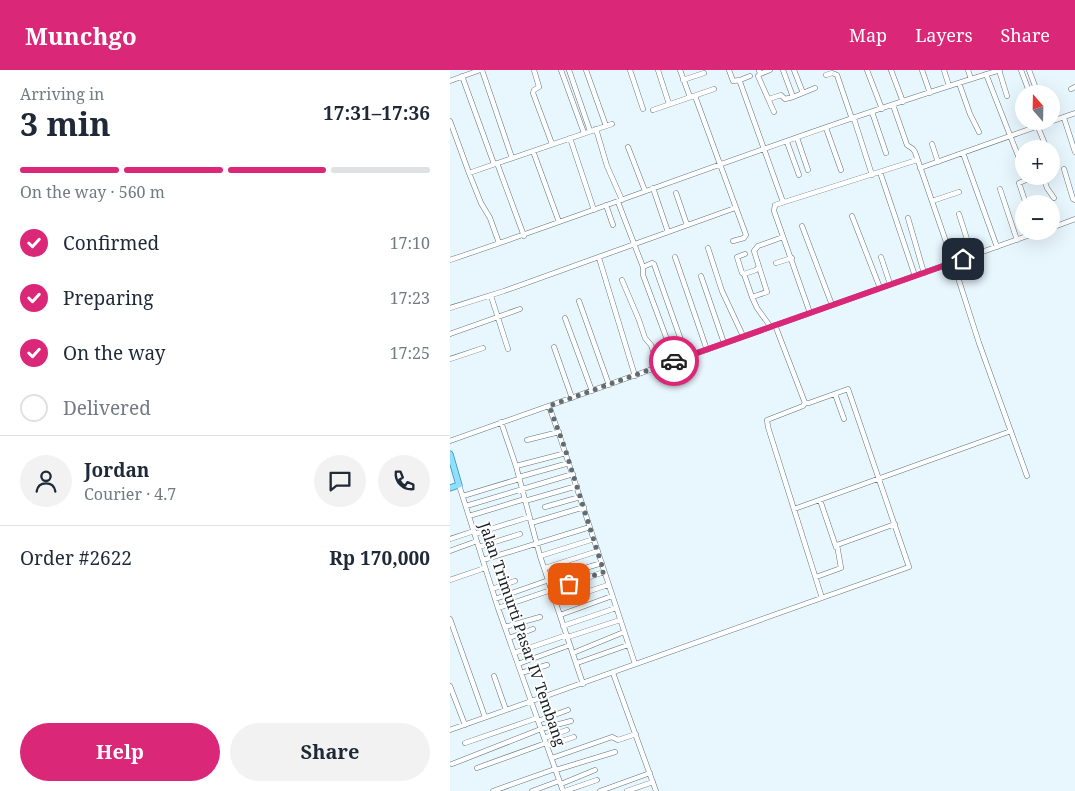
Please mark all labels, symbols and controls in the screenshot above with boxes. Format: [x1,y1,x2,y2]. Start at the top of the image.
text: Munchgo [25,19,137,52]
text: Map [849,23,887,47]
text: Layers [915,23,973,47]
text: Share [1001,23,1050,47]
text: Arriving in [20,83,104,105]
north arrow [1015,85,1060,130]
map controls [1015,85,1060,240]
text: 17:31–17:36 [323,100,430,126]
text: 3 min [20,102,111,145]
button: + [1015,140,1060,185]
text: On the way · 560 m [20,181,165,203]
button: − [1015,195,1060,240]
icon: check [20,229,48,257]
text: Confirmed [63,230,159,256]
text: 17:10 [390,232,430,254]
pin [942,238,984,280]
icon: home [949,245,977,273]
icon: check [20,284,48,312]
text: Preparing [63,285,153,311]
text: 17:23 [390,287,430,309]
courier [649,336,699,386]
icon: check [20,339,48,367]
text: On the way [63,340,166,366]
text: 17:25 [390,342,430,364]
icon: car [660,347,688,375]
text: Delivered [63,395,151,421]
button: person [20,455,72,507]
button: chat [314,455,366,507]
button: phone [378,455,430,507]
text: Jordan [84,457,150,483]
text: Courier · 4.7 [84,483,176,505]
street label: Jalan Trimurti Pasar IV Tembang [475,518,571,749]
text: Order #2622 [20,545,132,571]
text: Rp 170,000 [329,545,430,571]
pin [548,563,590,605]
icon: bag [555,570,583,598]
button: Help [20,723,220,781]
button: Share [230,723,430,781]

